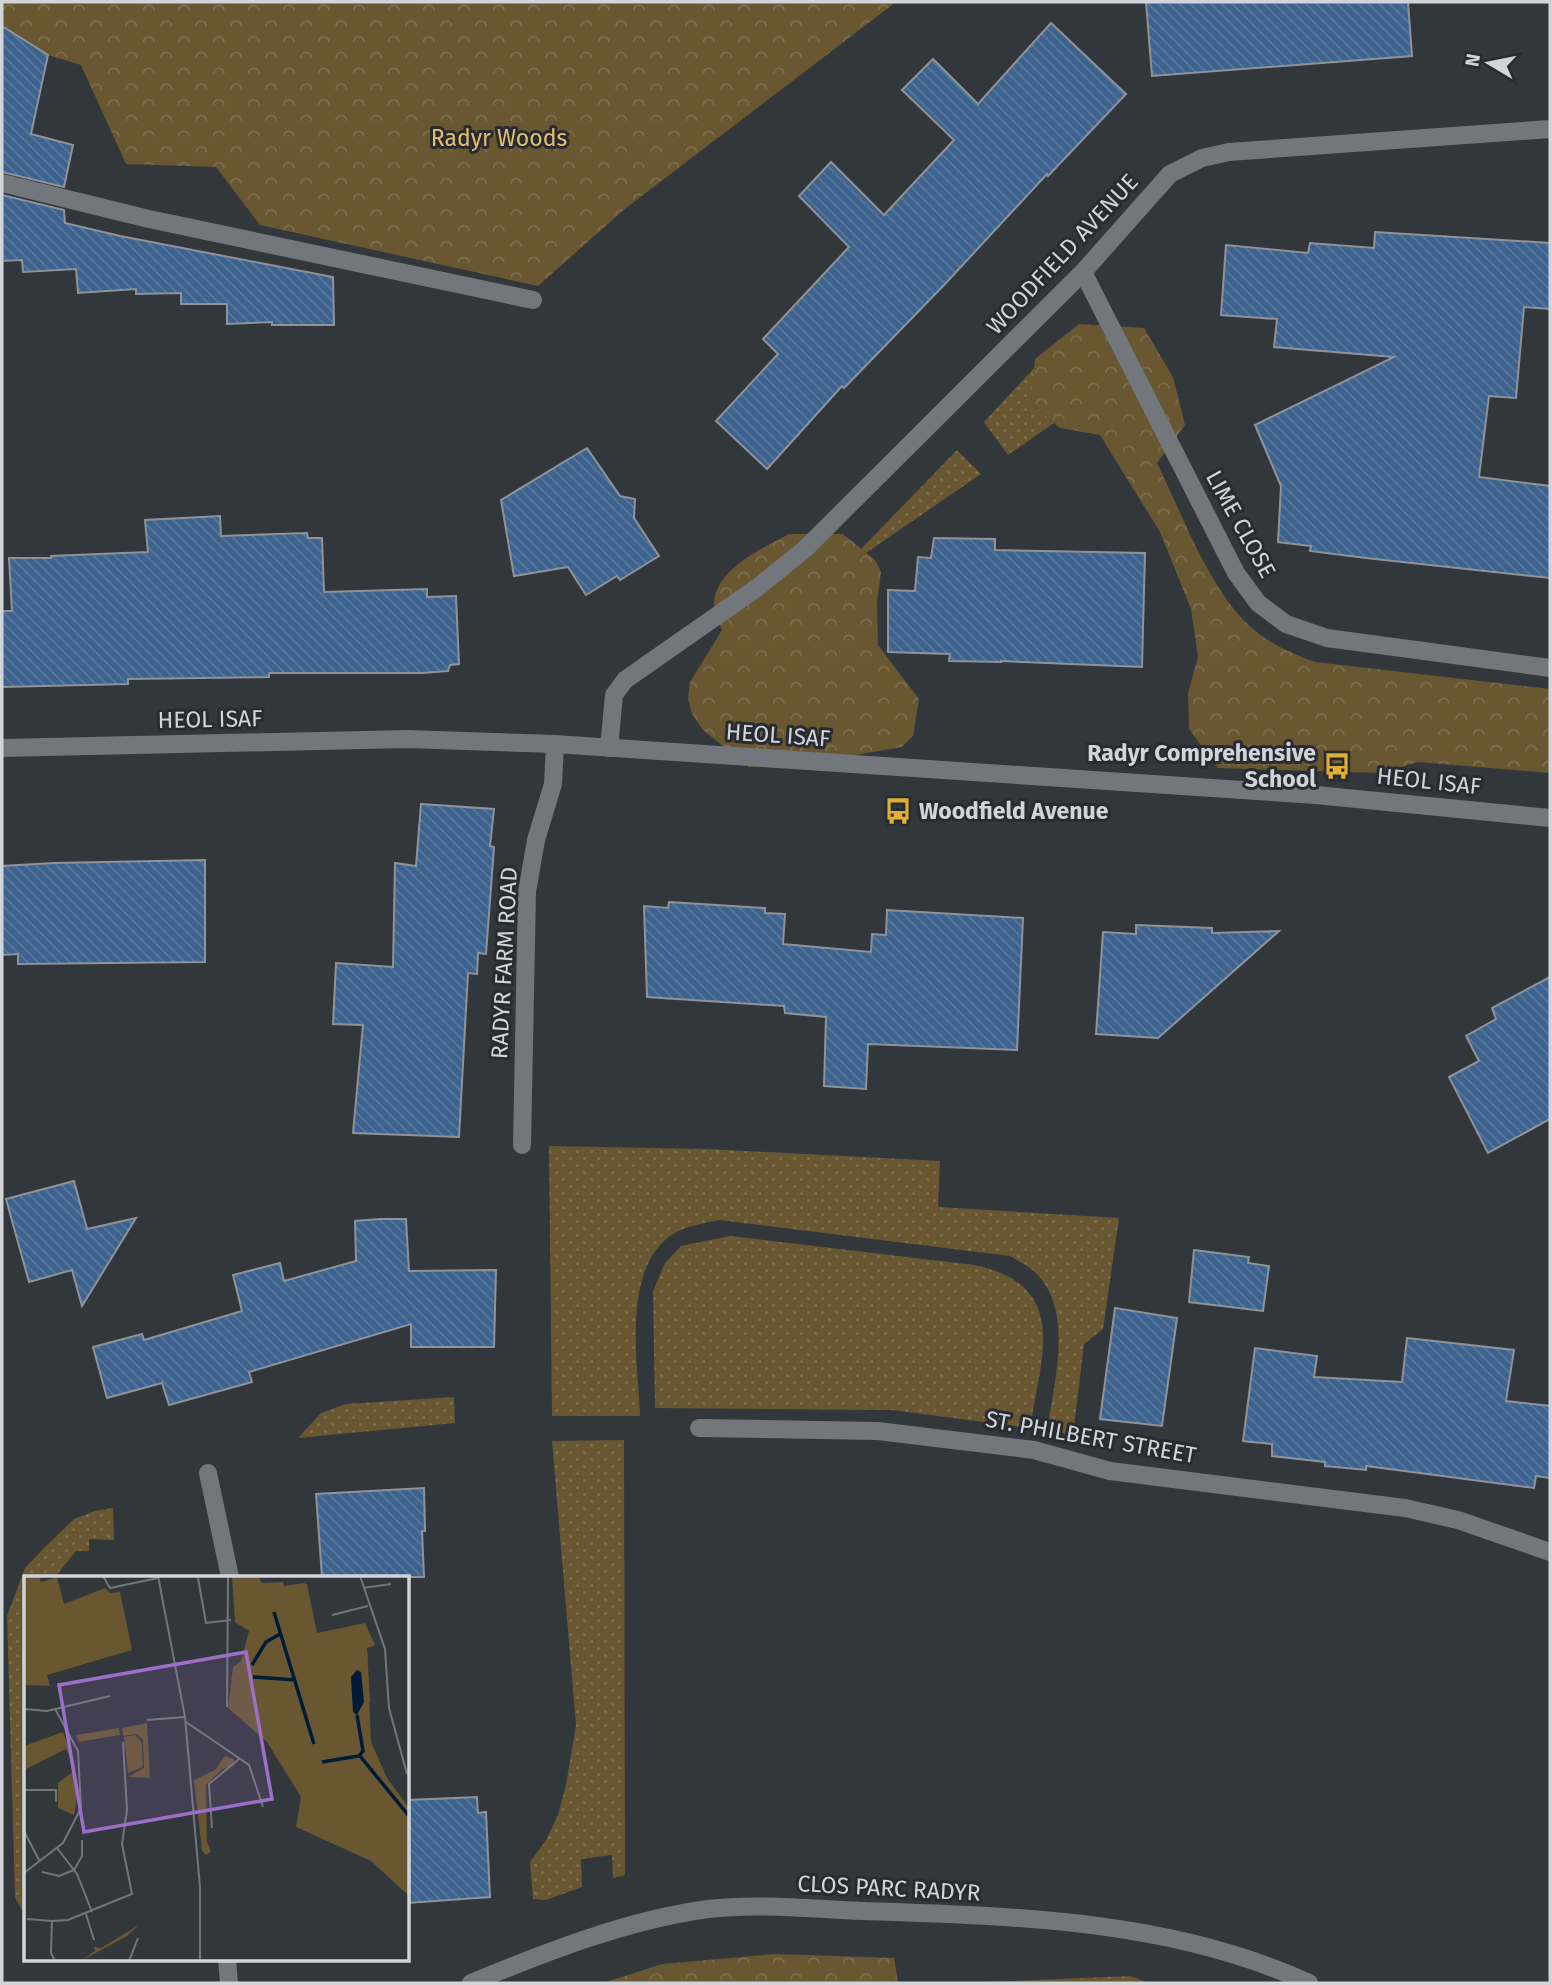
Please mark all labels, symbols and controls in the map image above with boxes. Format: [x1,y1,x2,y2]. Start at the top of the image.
north arrow [1454,28,1524,98]
text: N [1460,52,1485,68]
park label: Radyr Woods [431,124,567,152]
street label: WOODFIELD AVENUE [980,168,1144,340]
street label: LIME CLOSE [1200,465,1282,583]
street label: HEOL ISAF [157,704,263,734]
street label: HEOL ISAF [725,717,831,753]
place label: Radyr Comprehensive School [1087,739,1316,793]
bus stop icon: Radyr Comprehensive School [1322,751,1352,781]
street label: HEOL ISAF [1375,762,1483,800]
bus stop icon: Woodfield Avenue [883,796,913,826]
place label: Woodfield Avenue [919,797,1109,825]
street label: RADYR FARM ROAD [485,866,523,1060]
street label: ST. PHILBERT STREET [983,1405,1199,1469]
inset map [24,1576,410,1960]
street label: CLOS PARC RADYR [797,1869,981,1907]

